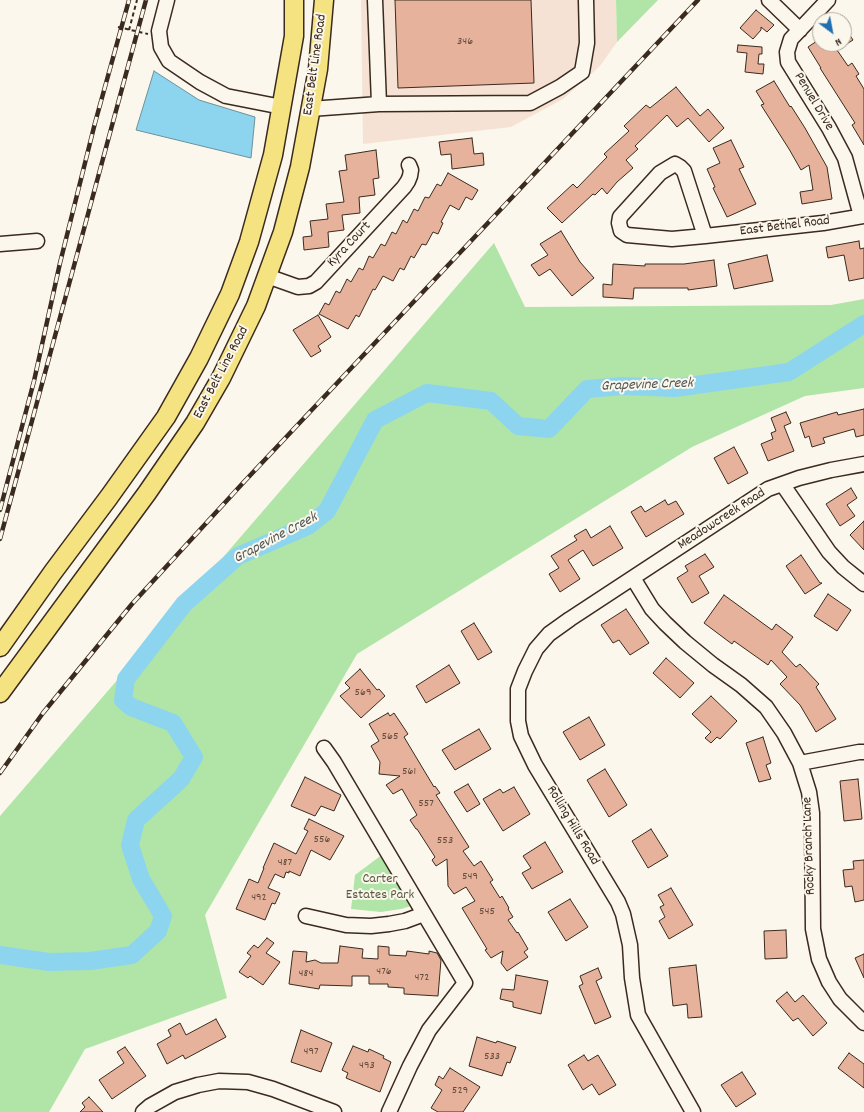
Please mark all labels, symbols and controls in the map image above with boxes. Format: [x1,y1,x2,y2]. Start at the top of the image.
north arrow [812,12,852,52]
street label: East Belt Line Road [301,13,331,117]
text: N [831,33,844,50]
house number: 346 [457,35,473,49]
street label: Penuel Drive [789,70,837,134]
street label: East Bethel Road [739,213,831,241]
street label: Kyra Court [325,219,375,271]
street label: East Belt Line Road [191,324,253,422]
water label: Grapevine Creek [601,375,693,397]
street label: Meadowcreek Road [675,485,769,555]
water label: Grapevine Creek [231,509,321,569]
house number: 569 [355,686,371,700]
house number: 565 [382,730,398,744]
house number: 561 [402,765,416,779]
street label: Rolling Hills Road [542,783,602,869]
house number: 557 [418,797,434,811]
street label: Rocky Branch Lane [800,797,820,895]
house number: 556 [314,833,330,847]
house number: 553 [437,834,453,848]
house number: 487 [278,856,292,870]
house number: 549 [462,870,478,884]
park label: Carter Estates Park [346,872,414,904]
house number: 492 [251,891,267,905]
house number: 545 [479,905,495,919]
house number: 476 [376,965,392,979]
house number: 484 [299,967,313,981]
house number: 472 [415,971,429,985]
house number: 497 [303,1045,319,1059]
house number: 533 [484,1050,500,1064]
house number: 493 [359,1059,375,1073]
house number: 529 [452,1084,468,1098]

